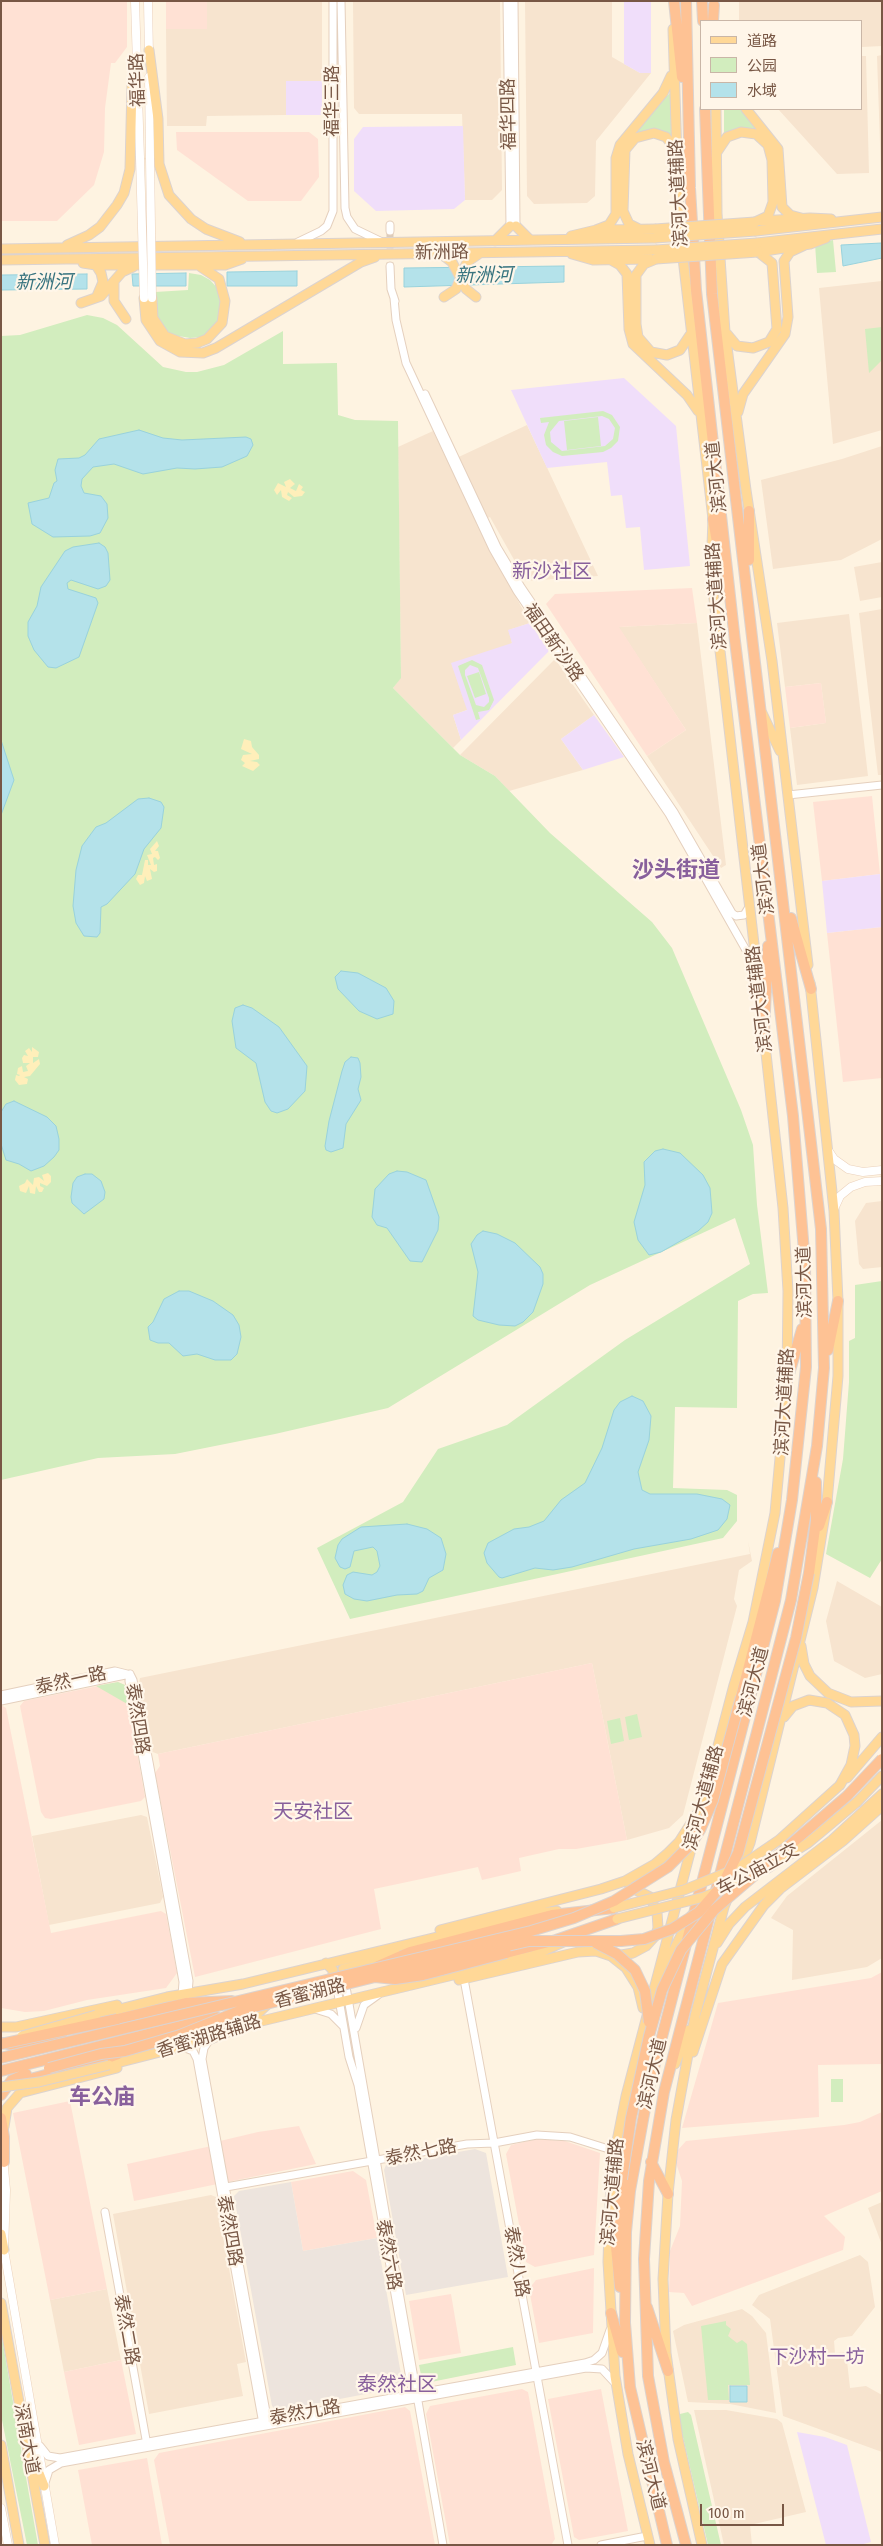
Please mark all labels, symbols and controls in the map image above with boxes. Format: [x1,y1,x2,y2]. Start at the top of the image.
legend [700,20,863,110]
text: 道路 [747,32,777,50]
street label: 福华路 [126,53,150,107]
text: 公园 [747,57,777,75]
street label: 福华三路 [322,65,344,137]
street label: 福华四路 [498,78,520,150]
text: 水域 [747,82,777,100]
street label: 滨河大道辅路 [665,139,693,247]
street label: 新洲路 [415,242,469,264]
water label: 新洲河 [455,264,513,288]
water label: 新洲河 [15,271,73,295]
street label: 滨河大道 [702,440,732,514]
street label: 滨河大道辅路 [702,541,732,651]
district label: 新沙社区 [512,560,592,584]
street label: 福田新沙路 [518,600,588,686]
street label: 滨河大道 [749,842,779,916]
district label: 沙头街道 [632,858,720,884]
street label: 滨河大道辅路 [743,944,777,1054]
street label: 滨河大道 [794,1246,816,1318]
street label: 滨河大道辅路 [771,1348,799,1456]
street label: 滨河大道 [734,1644,774,1720]
street label: 泰然一路 [34,1663,108,1699]
street label: 泰然四路 [121,1682,153,1756]
street label: 滨河大道辅路 [680,1743,728,1853]
district label: 天安社区 [273,1800,353,1824]
street label: 车公庙立交 [713,1839,803,1901]
street label: 香蜜湖路 [272,1975,348,2013]
street label: 香蜜湖路辅路 [154,2011,264,2063]
street label: 滨河大道 [634,2036,672,2112]
district label: 车公庙 [69,2085,135,2111]
street label: 泰然七路 [384,2136,458,2170]
street label: 滨河大道辅路 [598,2137,628,2247]
street label: 泰然四路 [212,2194,246,2268]
street label: 泰然六路 [371,2218,405,2292]
street label: 泰然八路 [499,2225,533,2299]
street label: 泰然二路 [109,2293,143,2367]
district label: 下沙村一坊 [770,2347,864,2369]
district label: 泰然社区 [357,2373,437,2397]
street label: 泰然九路 [268,2396,342,2430]
street label: 深南大道 [9,2402,43,2476]
street label: 滨河大道 [631,2437,669,2513]
scale bar [703,2494,787,2526]
text: 100 m [708,2504,745,2522]

